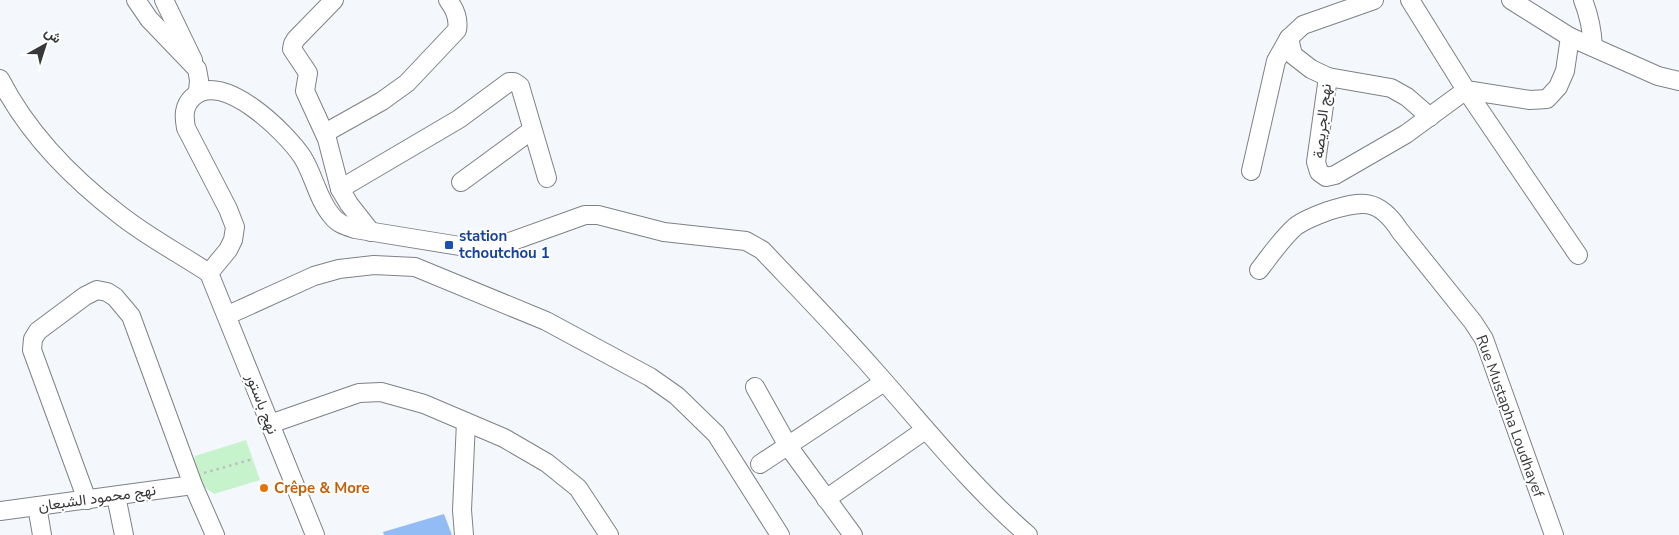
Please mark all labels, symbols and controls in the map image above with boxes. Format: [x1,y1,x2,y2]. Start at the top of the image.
north arrow [20,20,70,70]
text: ش [40,23,66,48]
street label: نهج الجريصة [1308,83,1337,159]
place label: station tchoutchou 1 [459,226,550,263]
marker: station tchoutchou 1 [443,239,455,251]
street label: Rue Mustapha Loudhayef [1471,332,1549,501]
street label: نهج باستور [240,370,283,437]
place label: Crêpe & More [274,478,370,498]
street label: نهج محمود الشبعان [37,480,157,517]
marker: Crêpe & More [258,482,270,494]

